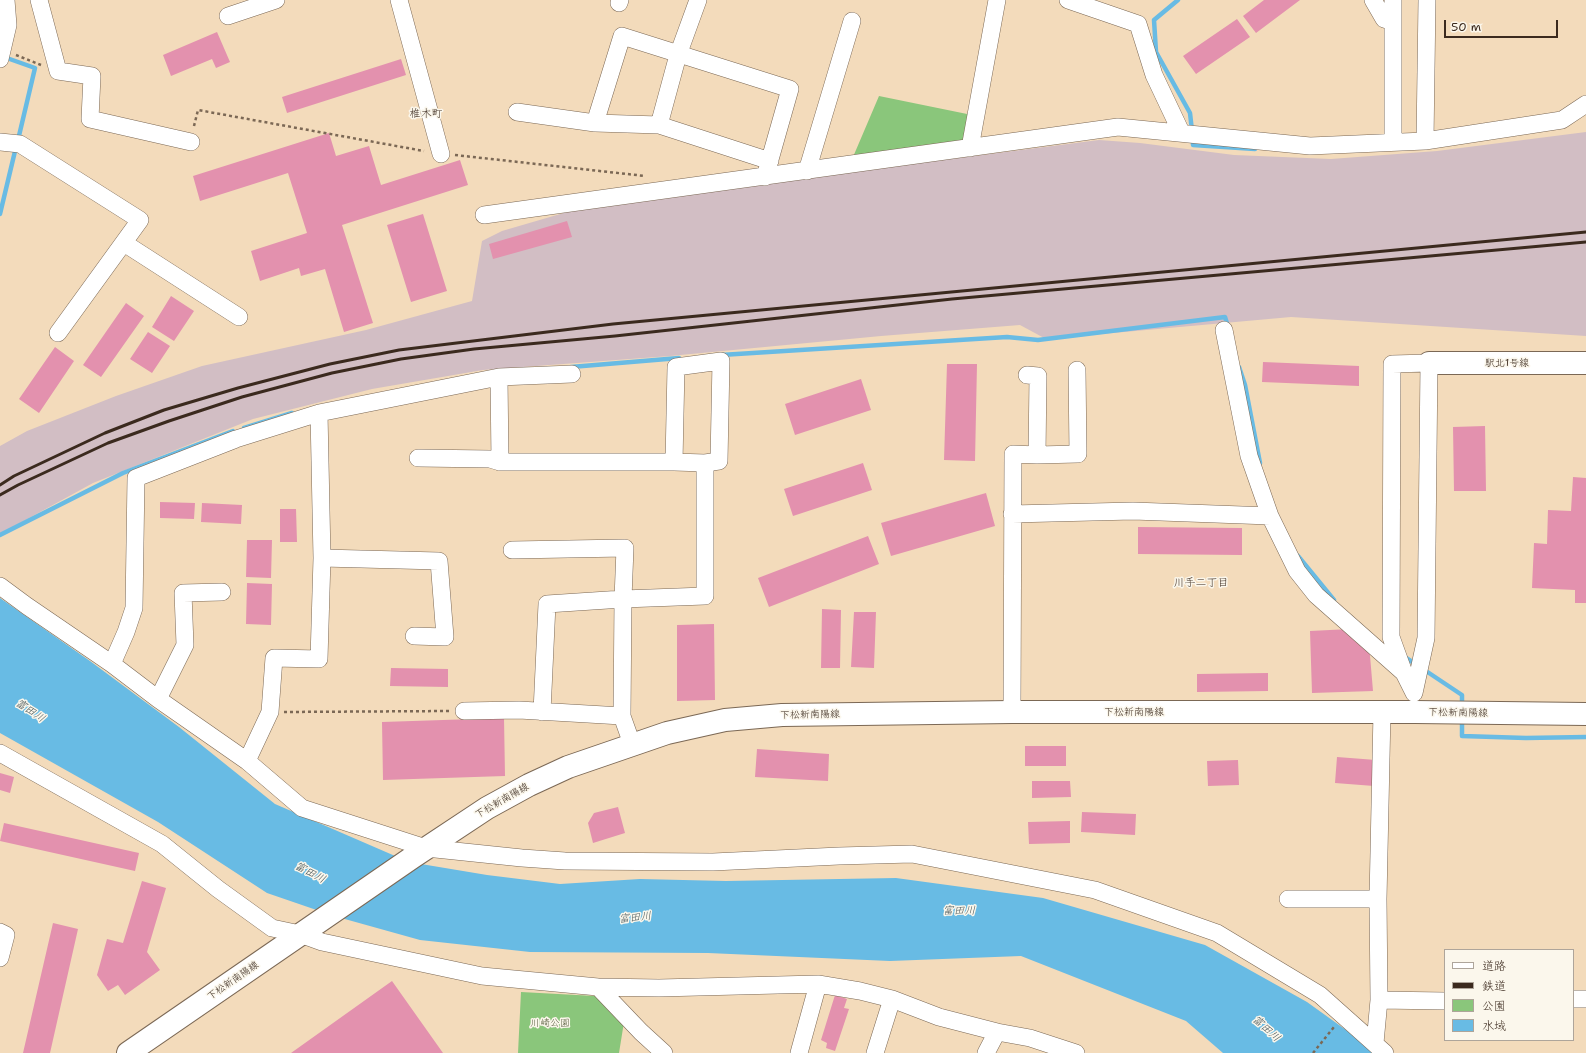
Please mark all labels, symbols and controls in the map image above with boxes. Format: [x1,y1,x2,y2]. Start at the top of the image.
scale bar [1446,12,1560,38]
text: 50 m [1451,19,1481,35]
district label: 椎木町 [410,107,442,121]
street label: 駅北1号線 [1485,357,1529,369]
district label: 川手二丁目 [1174,576,1228,590]
water label: 富田川 [13,696,47,726]
street label: 下松新南陽線 [1104,706,1164,718]
street label: 下松新南陽線 [1428,706,1488,720]
street label: 下松新南陽線 [780,708,840,722]
street label: 下松新南陽線 [473,781,531,821]
water label: 富田川 [292,859,328,887]
water label: 富田川 [943,904,975,918]
water label: 富田川 [618,910,652,926]
legend [1444,949,1574,1041]
text: 道路 [1482,958,1506,974]
street label: 下松新南陽線 [205,959,261,1003]
text: 鉄道 [1482,978,1506,994]
text: 公園 [1482,998,1506,1014]
water label: 富田川 [1249,1013,1283,1045]
park label: 川崎公園 [530,1017,570,1029]
text: 水域 [1482,1018,1506,1034]

